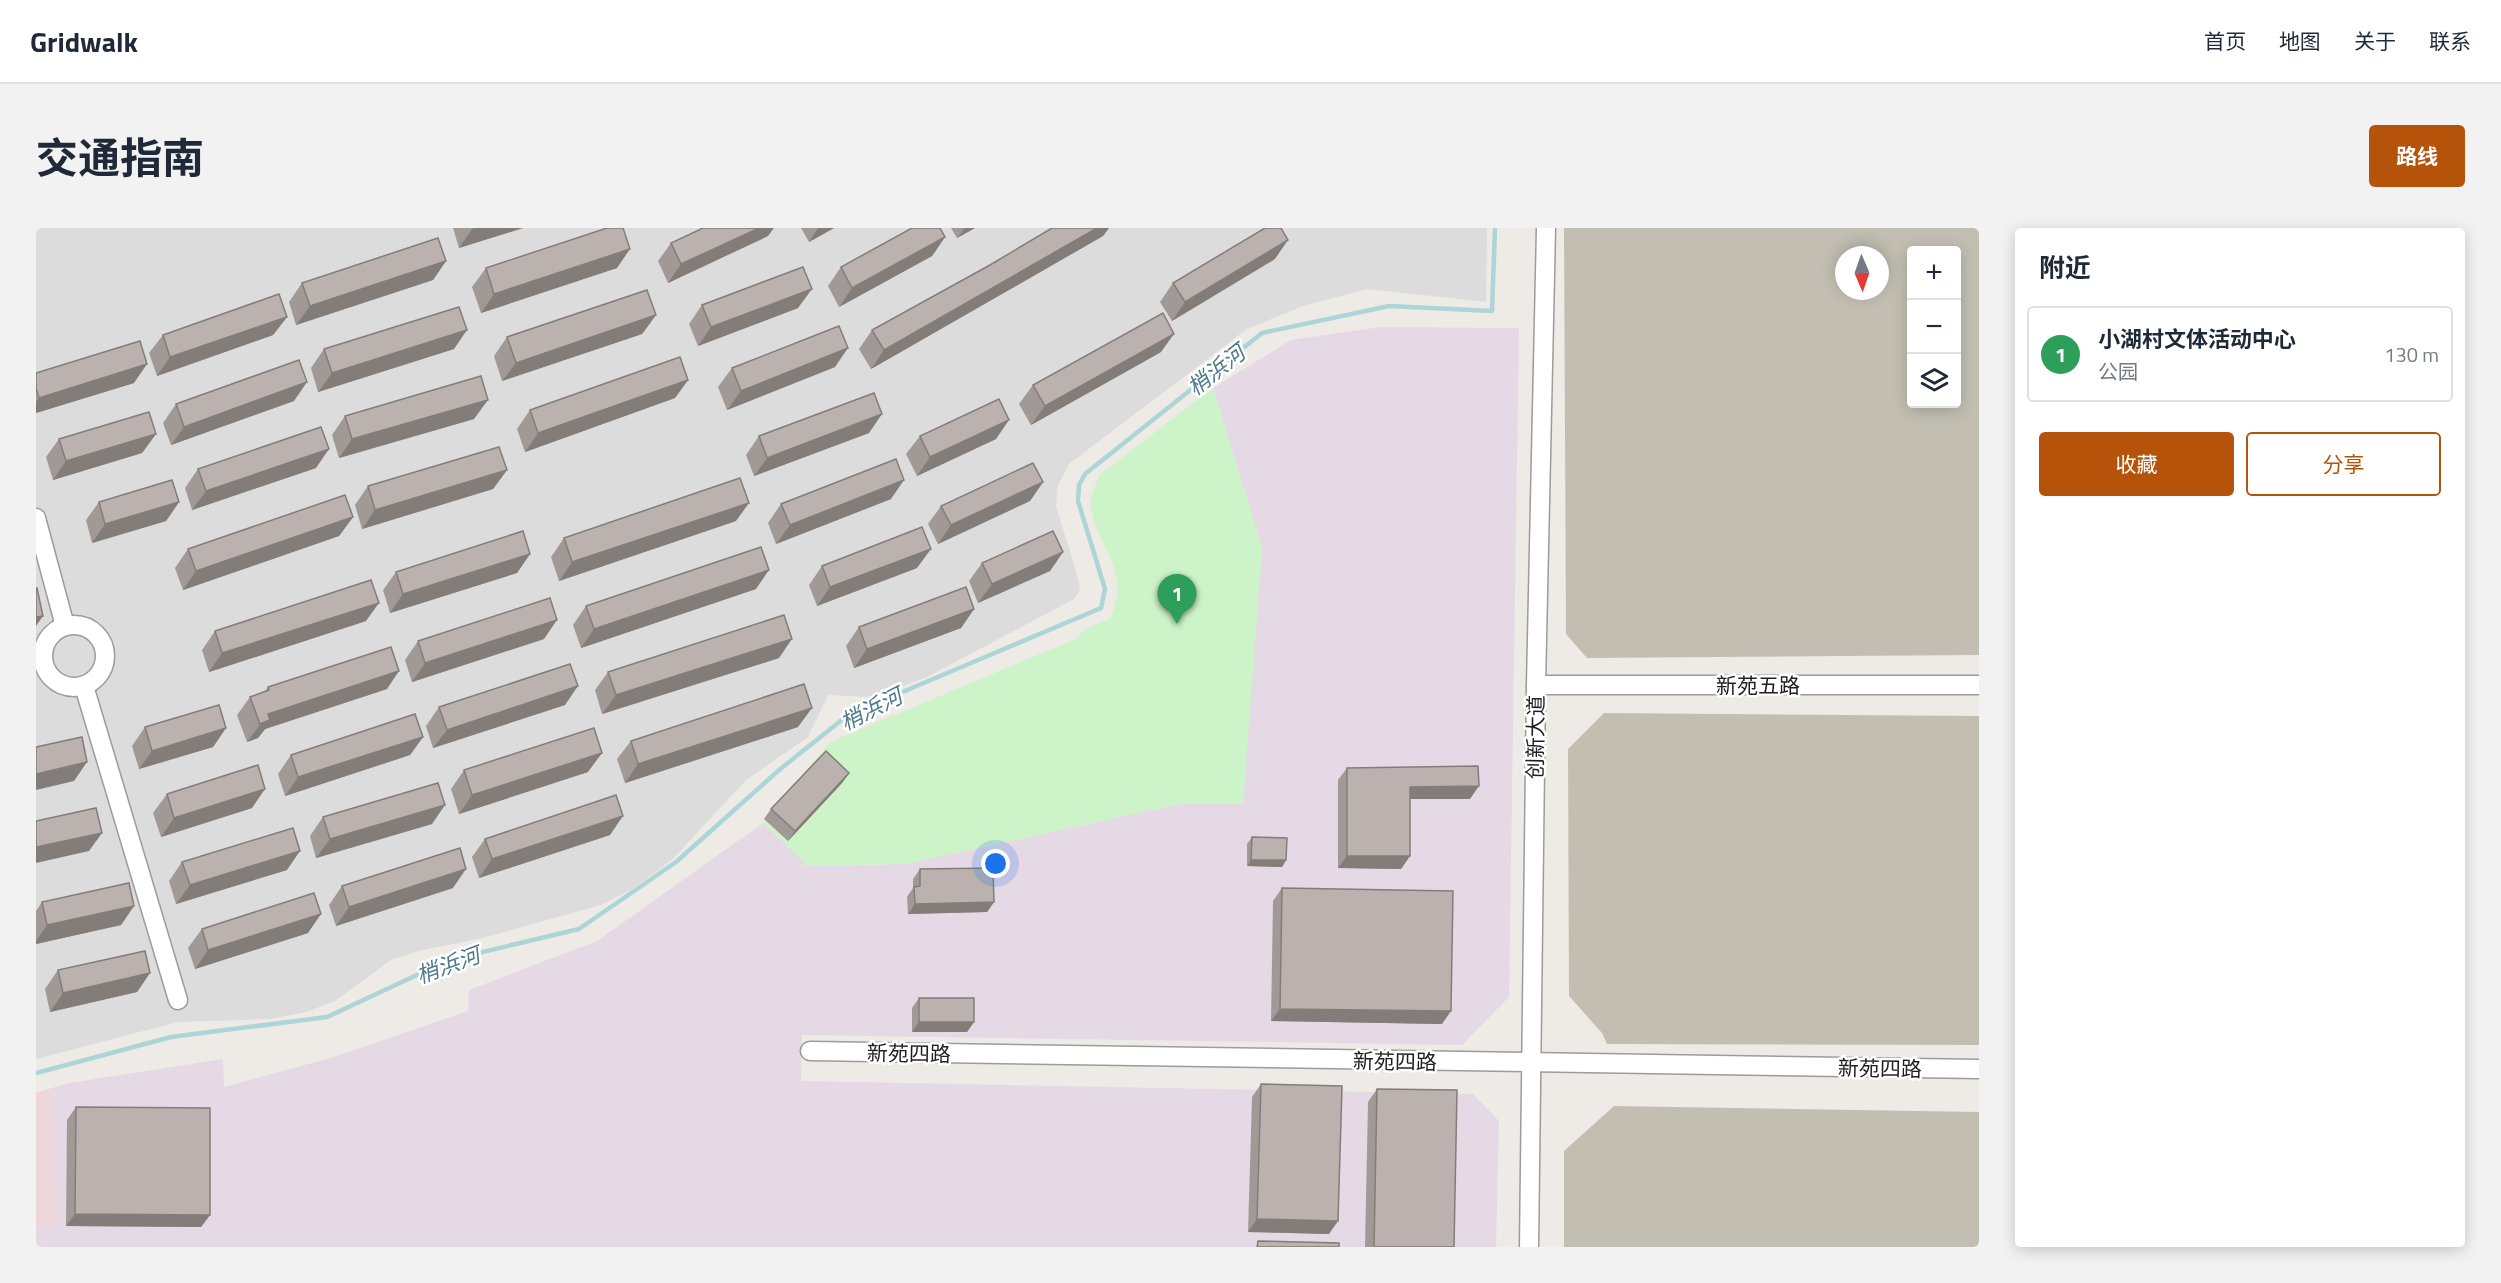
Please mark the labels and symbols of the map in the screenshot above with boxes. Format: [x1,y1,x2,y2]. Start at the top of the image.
north arrow [1835,246,1889,300]
water label: 梢浜河 [1180,334,1256,404]
pin: 1 [1158,574,1196,624]
street label: 新苑五路 [1716,669,1800,701]
water label: 梢浜河 [834,677,912,739]
street label: 创新大道 [1518,695,1552,779]
your location [981,849,1010,878]
water label: 梢浜河 [411,936,489,992]
street label: 新苑四路 [867,1036,951,1070]
street label: 新苑四路 [1353,1044,1437,1078]
street label: 新苑四路 [1838,1051,1922,1085]

